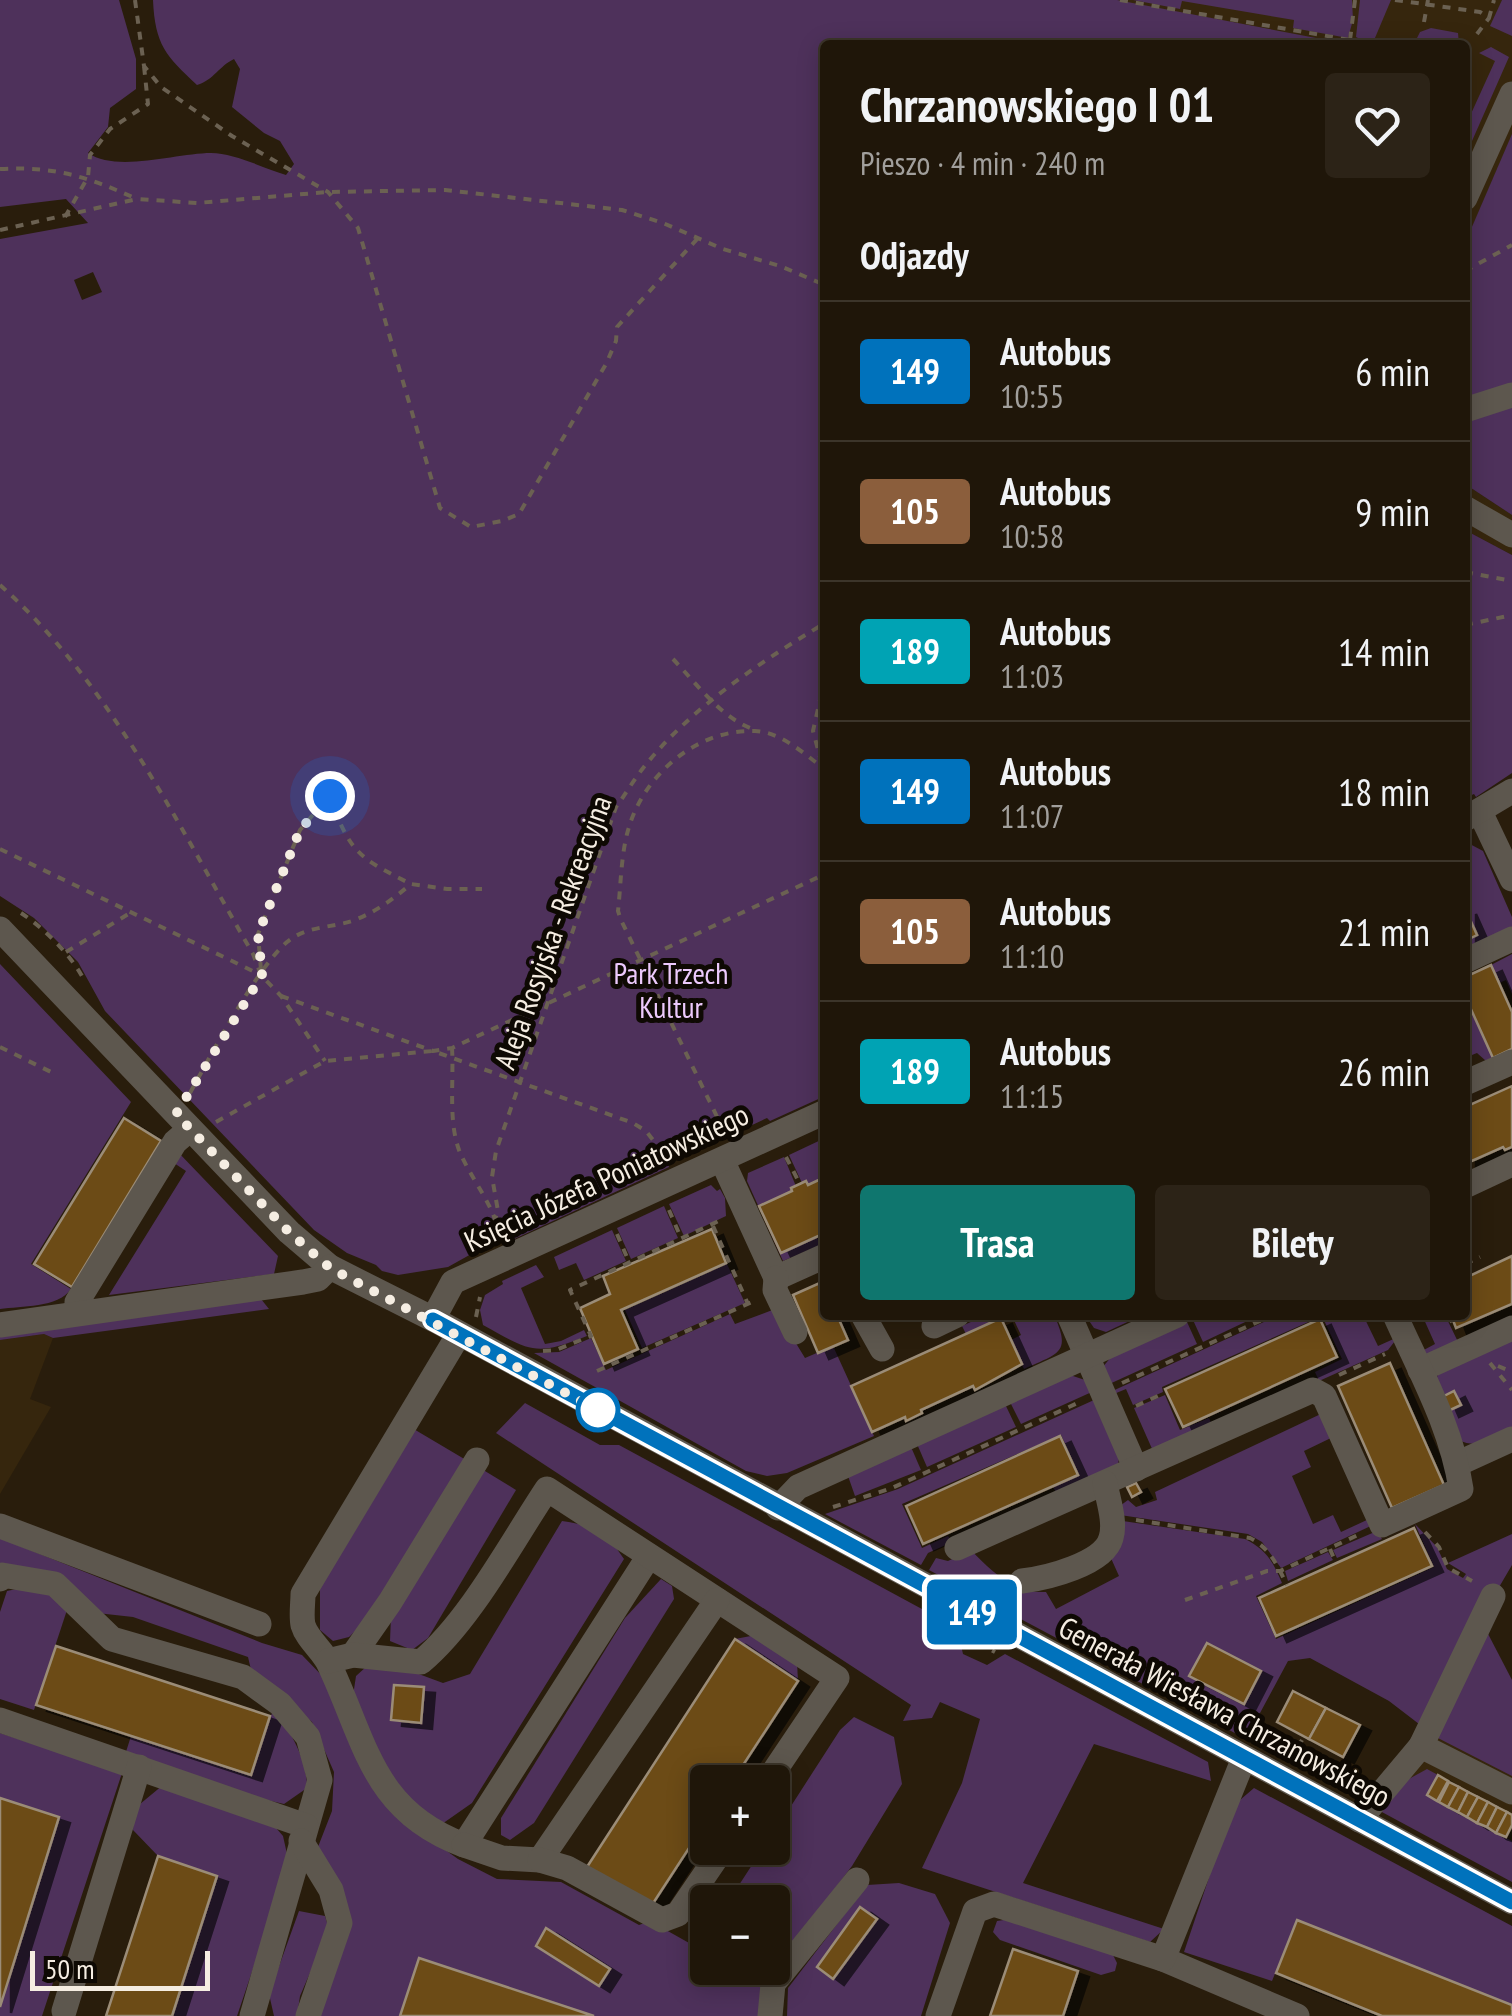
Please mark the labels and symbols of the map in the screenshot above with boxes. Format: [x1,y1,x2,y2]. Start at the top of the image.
your location [305,771,355,821]
street label: Aleja Rosyjska - Rekreacyjna [484,790,620,1074]
park label: Park Trzech Kultur [614,953,729,1026]
street label: Księcia Józefa Poniatowskiego [458,1094,754,1260]
unlabelled marker [577,1389,619,1431]
line badge: 149 [914,1580,1030,1644]
street label: Generała Wiesława Chrzanowskiego [1052,1607,1398,1815]
scale bar [30,1946,210,1990]

